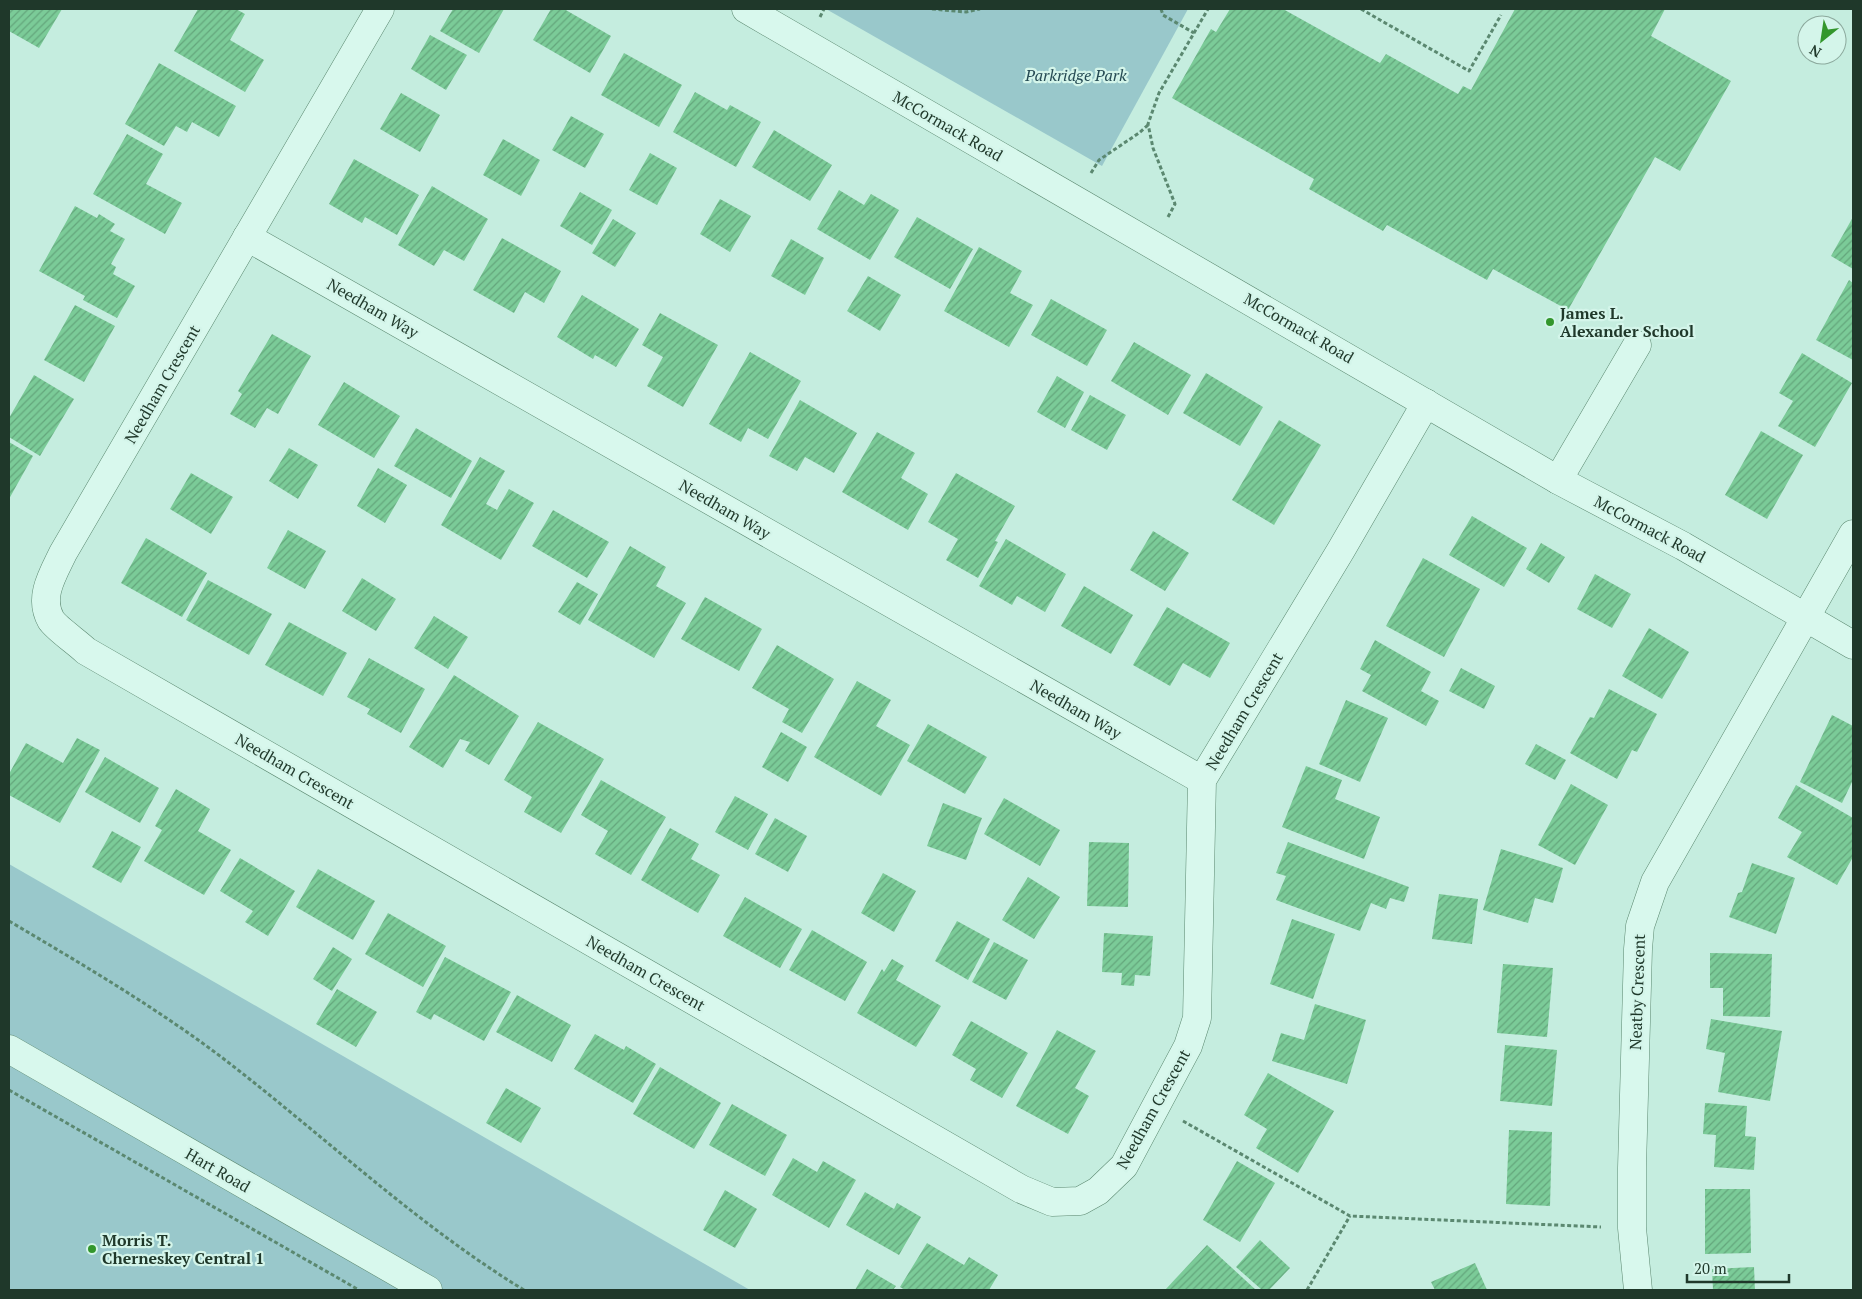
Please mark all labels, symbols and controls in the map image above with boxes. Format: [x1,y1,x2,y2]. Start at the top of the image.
north arrow [1797,15,1847,65]
text: N [1806,41,1825,63]
park label: Parkridge Park [1024,64,1127,86]
street label: McCormack Road [889,86,1007,166]
street label: Needham Way [323,273,423,343]
street label: McCormack Road [1240,288,1358,368]
place label: James L. Alexander School [1560,302,1694,342]
marker: James L. Alexander School [1544,316,1556,328]
street label: Needham Crescent [119,320,205,447]
street label: Needham Way [675,474,775,544]
street label: McCormack Road [1590,490,1710,568]
street label: Needham Crescent [1200,648,1288,774]
street label: Needham Way [1026,674,1126,744]
street label: Needham Crescent [232,728,359,814]
street label: Needham Crescent [583,930,710,1016]
street label: Neatby Crescent [1624,933,1650,1050]
street label: Needham Crescent [1111,1045,1195,1173]
street label: Hart Road [182,1143,255,1197]
place label: Morris T. Cherneskey Central 1 [102,1229,264,1269]
marker: Morris T. Cherneskey Central 1 [86,1243,98,1255]
scale bar [1687,1252,1790,1284]
text: 20 m [1694,1258,1727,1278]

